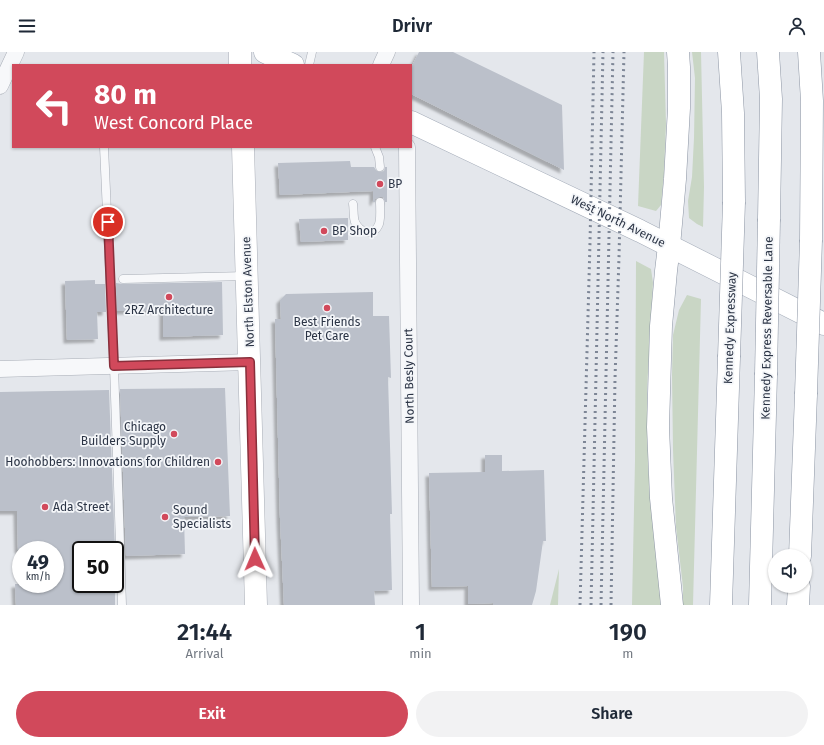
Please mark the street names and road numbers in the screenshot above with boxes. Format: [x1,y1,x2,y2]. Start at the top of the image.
street label: West North Avenue [568,192,668,250]
street label: North Elston Avenue [239,236,257,348]
street label: Kennedy Express Reversable Lane [758,236,776,420]
street label: Kennedy Expressway [721,272,739,384]
street label: North Besly Court [401,327,417,424]

